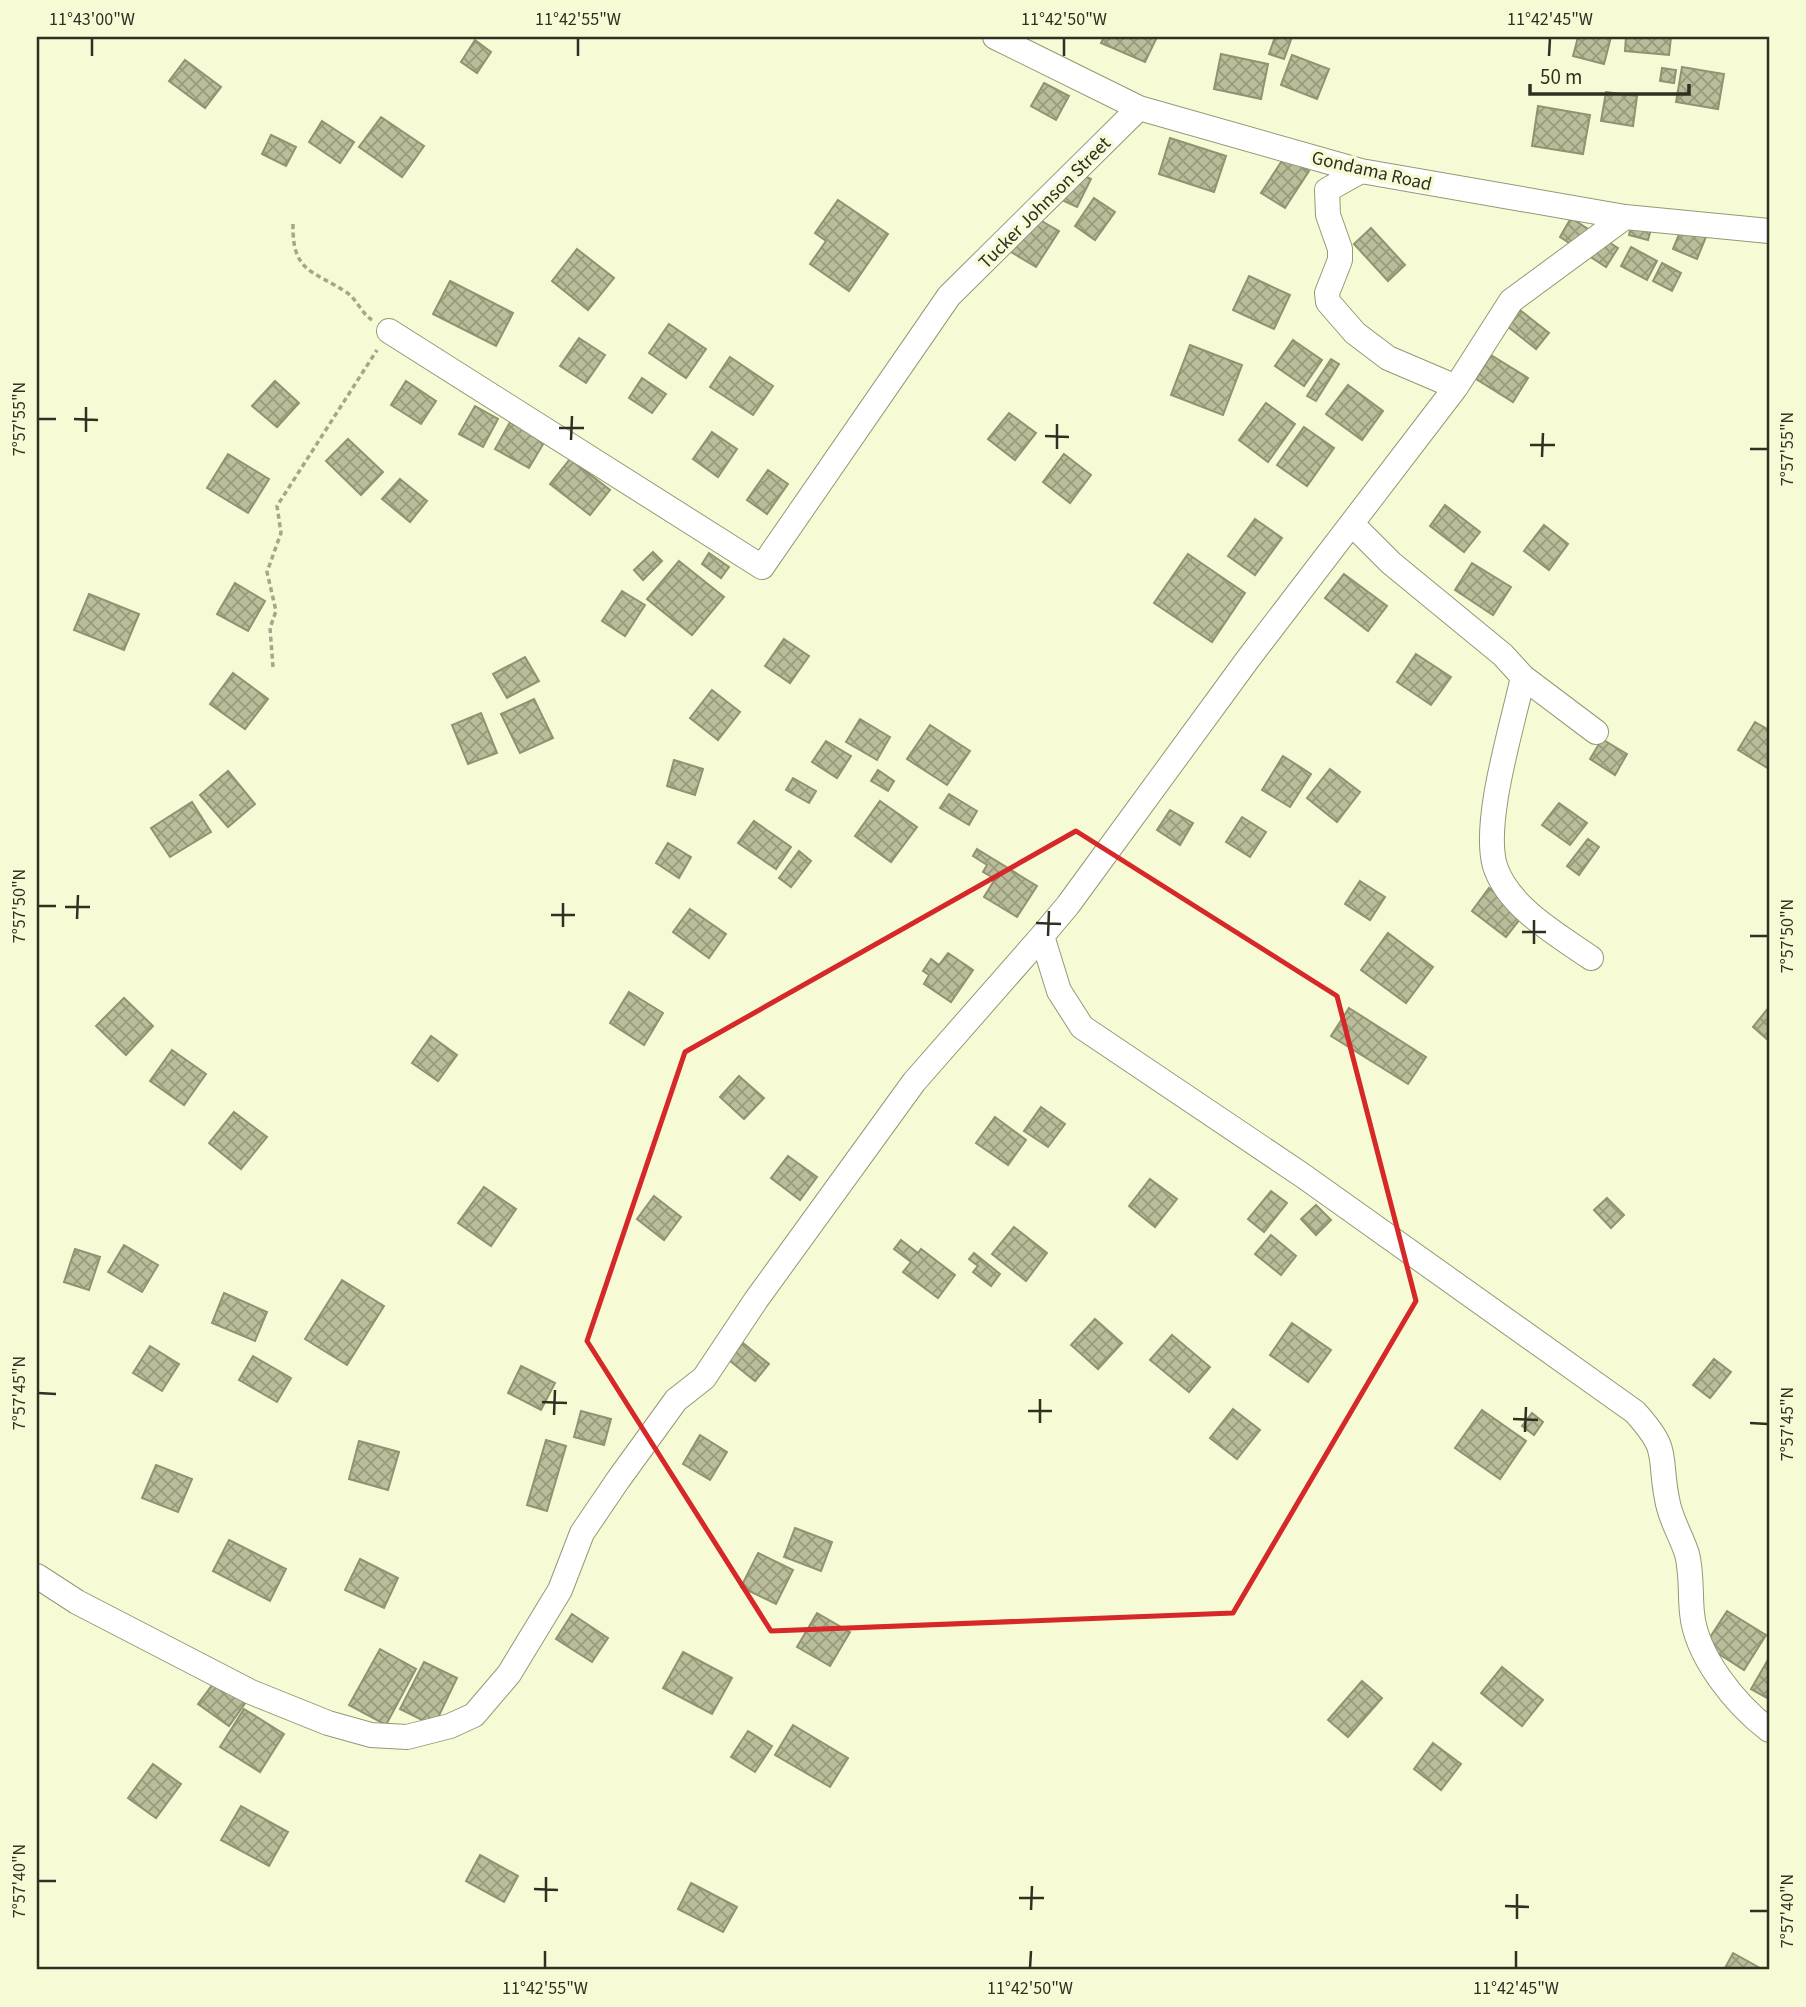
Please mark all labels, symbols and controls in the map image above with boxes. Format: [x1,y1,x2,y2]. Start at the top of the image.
text: 11°43'00"W [49,7,135,32]
text: 11°42'55"W [535,7,621,32]
text: 11°42'50"W [1021,7,1107,32]
text: 11°42'45"W [1507,7,1593,32]
scale bar [1530,52,1689,96]
text: 50 m [1540,62,1582,92]
street label: Tucker Johnson Street [973,130,1118,275]
street label: Gondama Road [1309,145,1434,198]
text: 7°57'55"N [7,382,32,456]
text: 7°57'55"N [1775,412,1800,486]
text: 7°57'50"N [7,869,32,943]
text: 7°57'50"N [1775,899,1800,973]
text: 7°57'45"N [7,1356,32,1430]
text: 7°57'45"N [1775,1387,1800,1461]
text: 7°57'40"N [7,1844,32,1918]
text: 7°57'40"N [1775,1874,1800,1948]
text: 11°42'55"W [502,1976,588,2001]
text: 11°42'50"W [987,1976,1073,2001]
text: 11°42'45"W [1473,1976,1559,2001]

